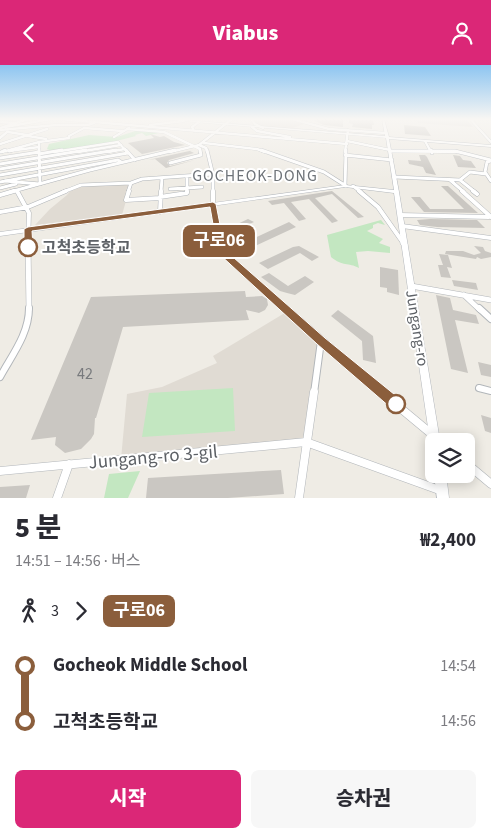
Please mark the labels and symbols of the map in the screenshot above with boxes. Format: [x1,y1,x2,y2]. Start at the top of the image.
district label: GOCHEOK-DONG [192,165,318,187]
line badge: 구로06 [184,225,254,257]
marker: 고척초등학교 [18,237,38,257]
place label: 고척초등학교 [42,237,131,259]
street label: Jungang-ro [400,288,434,368]
house number: 42 [77,363,93,385]
unlabelled marker [386,394,406,414]
street label: Jungang-ro 3-gil [87,438,219,477]

